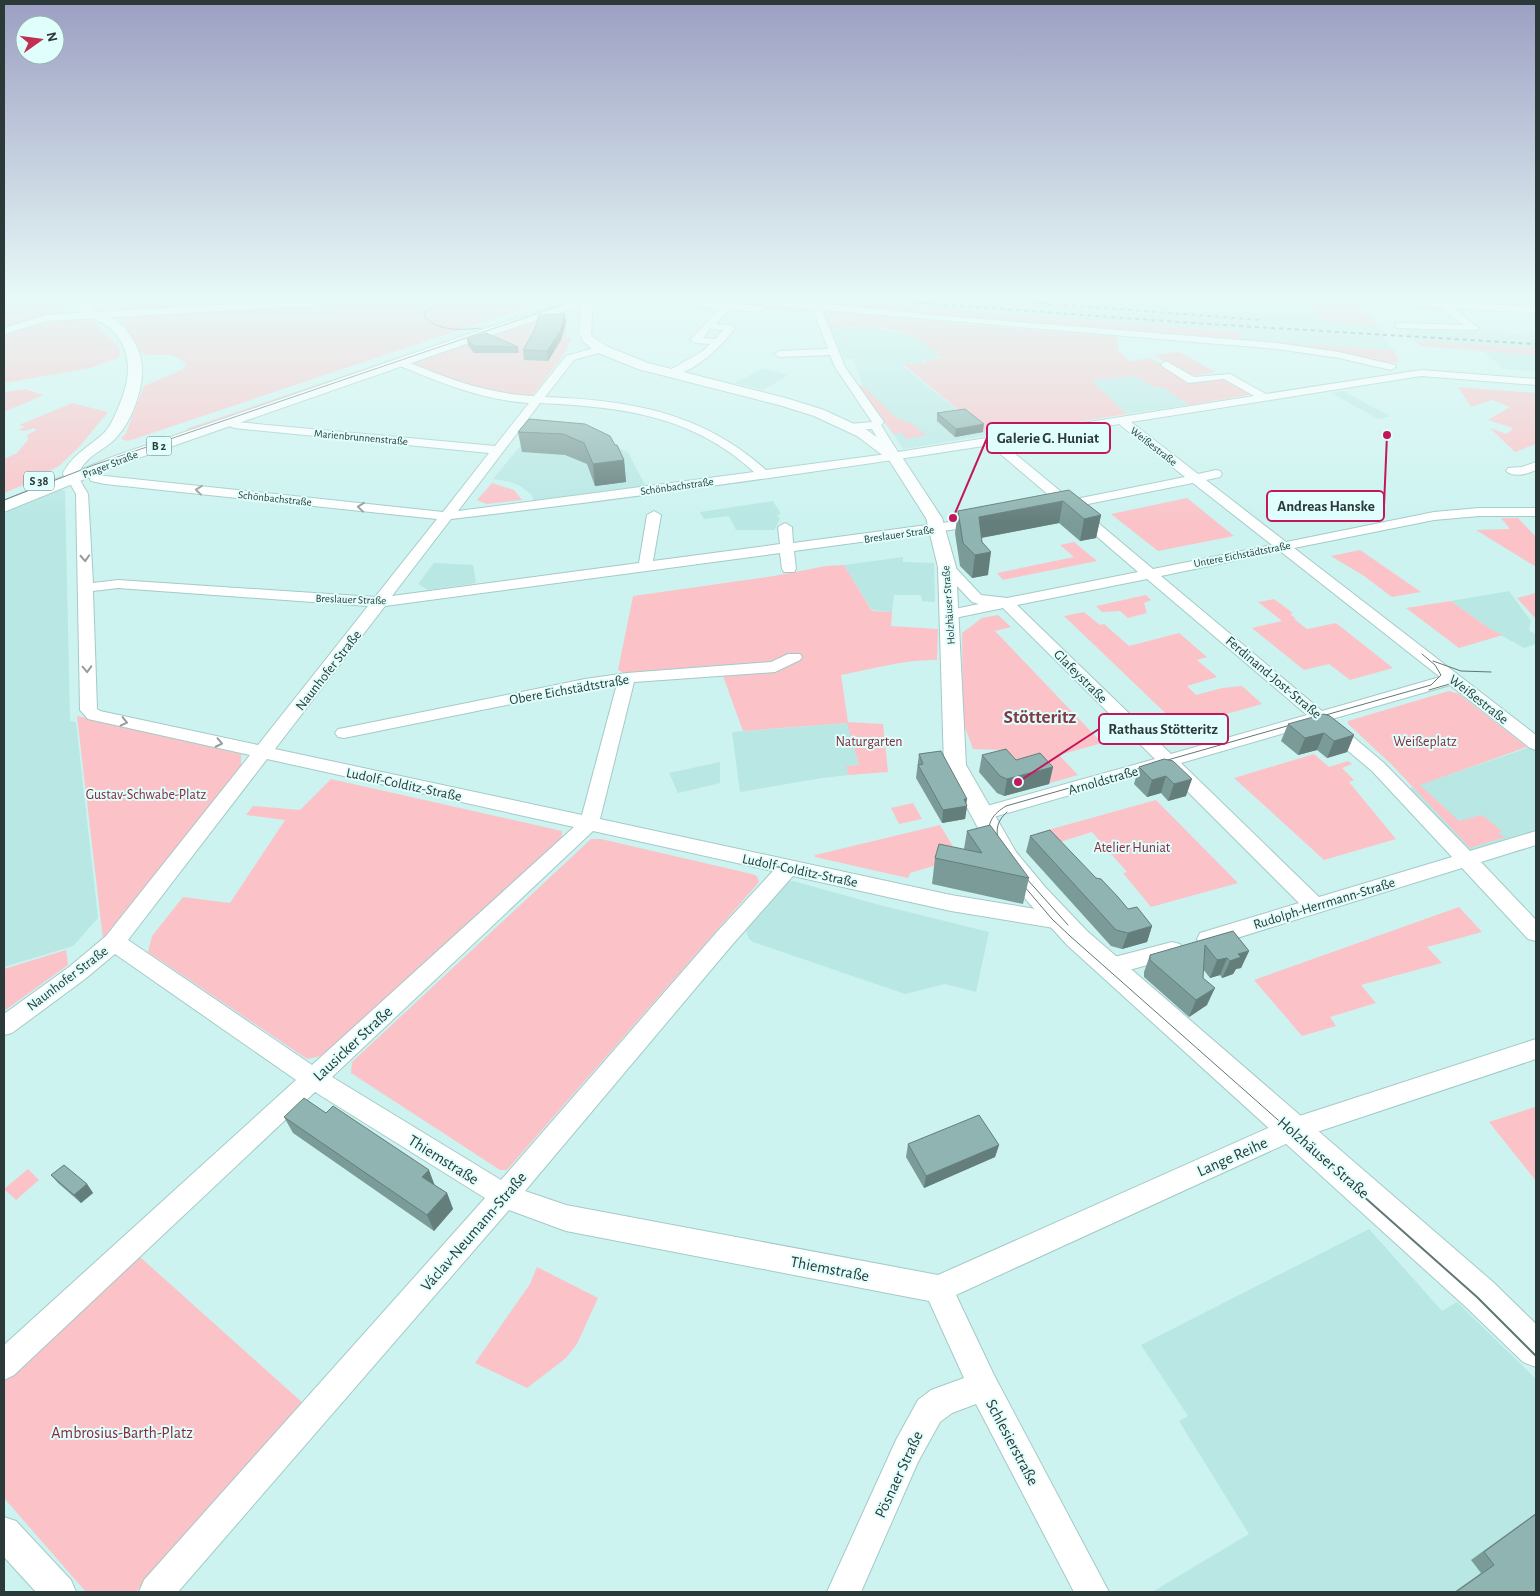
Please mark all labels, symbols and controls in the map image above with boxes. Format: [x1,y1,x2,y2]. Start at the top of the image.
north arrow [15,15,65,65]
text: N [44,31,60,44]
callout: Galerie G. Huniat [987,423,1110,453]
street label: Weißestraße [1128,425,1179,468]
street label: Marienbrunnenstraße [313,428,408,447]
text: Galerie G. Huniat [997,431,1099,446]
road number: B 2 [146,436,172,456]
street label: Prager Straße [81,449,139,480]
road number: S 38 [24,472,54,491]
street label: Schönbachstraße [640,476,714,497]
one-way arrow [195,485,203,496]
street label: Schönbachstraße [238,489,312,508]
callout: Andreas Hanske [1267,491,1384,521]
text: Andreas Hanske [1277,499,1375,514]
one-way arrow [357,502,365,513]
street label: Breslauer Straße [863,524,935,545]
street label: Untere Eichstädtstraße [1193,540,1291,569]
one-way arrow [79,554,90,562]
street label: Holzhäuser Straße [940,565,957,645]
street label: Breslauer Straße [315,593,387,606]
street label: Naunhofer Straße [293,628,364,713]
street label: Ferdinand-Jost-Straße [1223,634,1324,722]
street label: Glafeystraße [1051,647,1110,706]
one-way arrow [82,666,92,673]
street label: Weißestraße [1446,672,1511,727]
street label: Obere Eichstädtstraße [508,673,630,707]
district label: Stötteritz [1004,708,1076,727]
callout: Rathaus Stötteritz [1099,714,1228,744]
one-way arrow [120,716,129,727]
text: Rathaus Stötteritz [1108,722,1218,737]
park label: Naturgarten [835,735,903,749]
park label: Weißeplatz [1393,735,1457,749]
one-way arrow [214,737,223,748]
street label: Arnoldstraße [1067,764,1140,798]
street label: Ludolf-Colditz-Straße [345,766,463,804]
park label: Gustav-Schwabe-Platz [86,788,206,802]
park label: Atelier Huniat [1094,841,1171,855]
street label: Ludolf-Colditz-Straße [741,852,859,890]
street label: Rudolph-Herrmann-Straße [1252,876,1397,932]
street label: Naunhofer Straße [25,944,111,1014]
street label: Lausicker Straße [310,1003,395,1084]
street label: Holzhäuser Straße [1275,1114,1372,1202]
street label: Thiemstraße [405,1132,482,1188]
street label: Lange Reihe [1195,1134,1270,1180]
street label: Václav-Neumann-Straße [418,1169,530,1294]
street label: Thiemstraße [789,1254,870,1284]
street label: Schlesierstraße [983,1397,1041,1488]
park label: Ambrosius-Barth-Platz [51,1425,193,1441]
street label: Pösnaer Straße [872,1429,926,1520]

